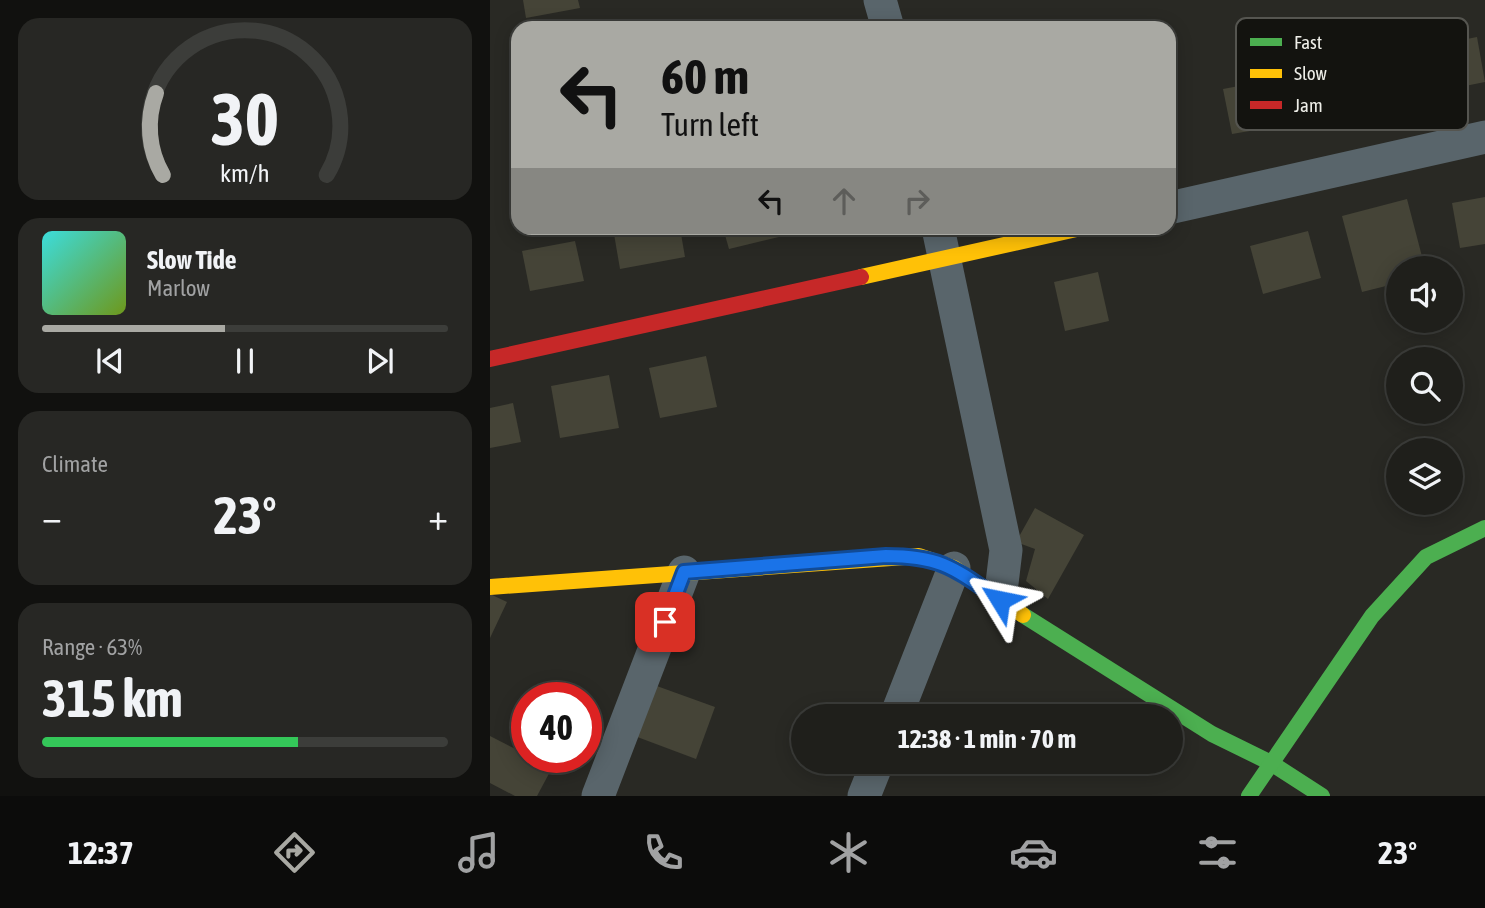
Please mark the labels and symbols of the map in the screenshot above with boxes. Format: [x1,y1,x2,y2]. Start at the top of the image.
legend [1236,18,1468,130]
text: Fast [1294,31,1322,53]
text: Slow [1294,62,1328,84]
text: Jam [1294,94,1323,116]
position arrow [963,563,1037,637]
pin [635,592,695,652]
speed limit sign: 40 [511,682,602,773]

